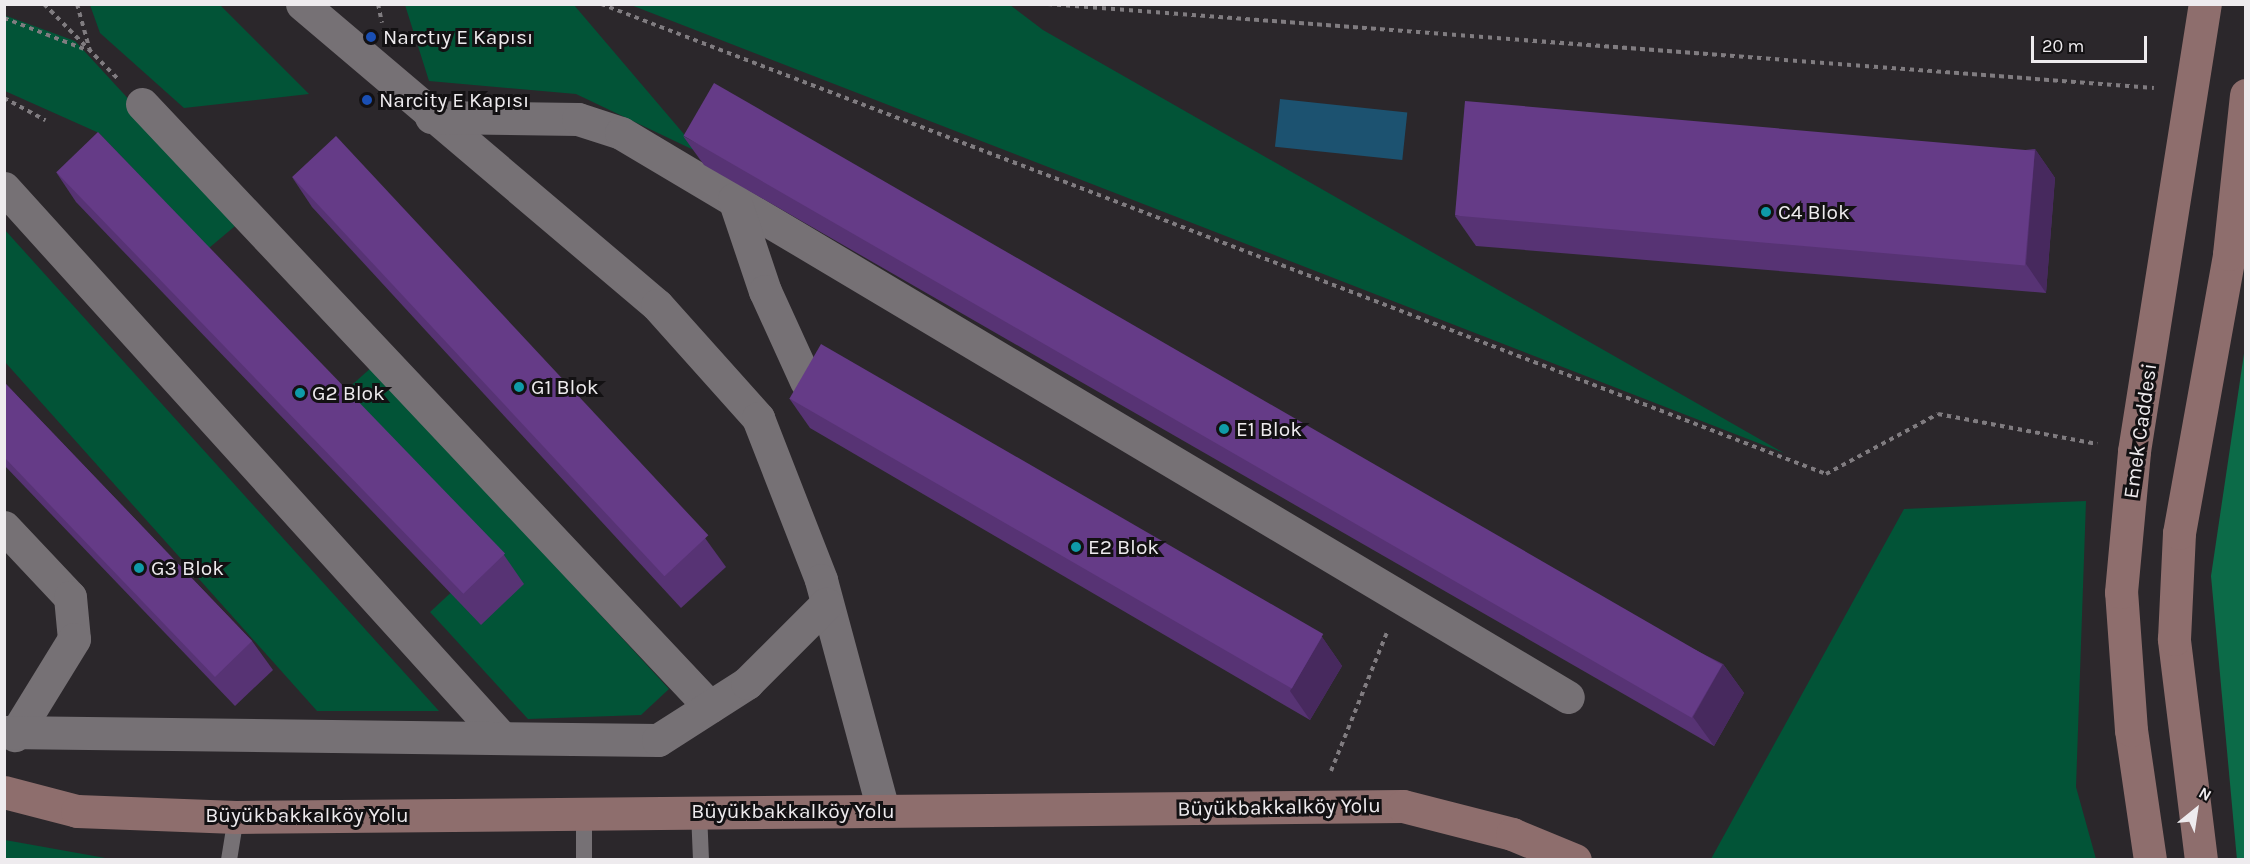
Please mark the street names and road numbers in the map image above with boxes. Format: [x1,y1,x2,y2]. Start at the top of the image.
street label: Emek Caddesi [2118,362,2162,500]
street label: Büyükbakkalköy Yolu [1177,793,1381,821]
street label: Büyükbakkalköy Yolu [691,798,895,824]
street label: Büyükbakkalköy Yolu [205,802,409,828]

